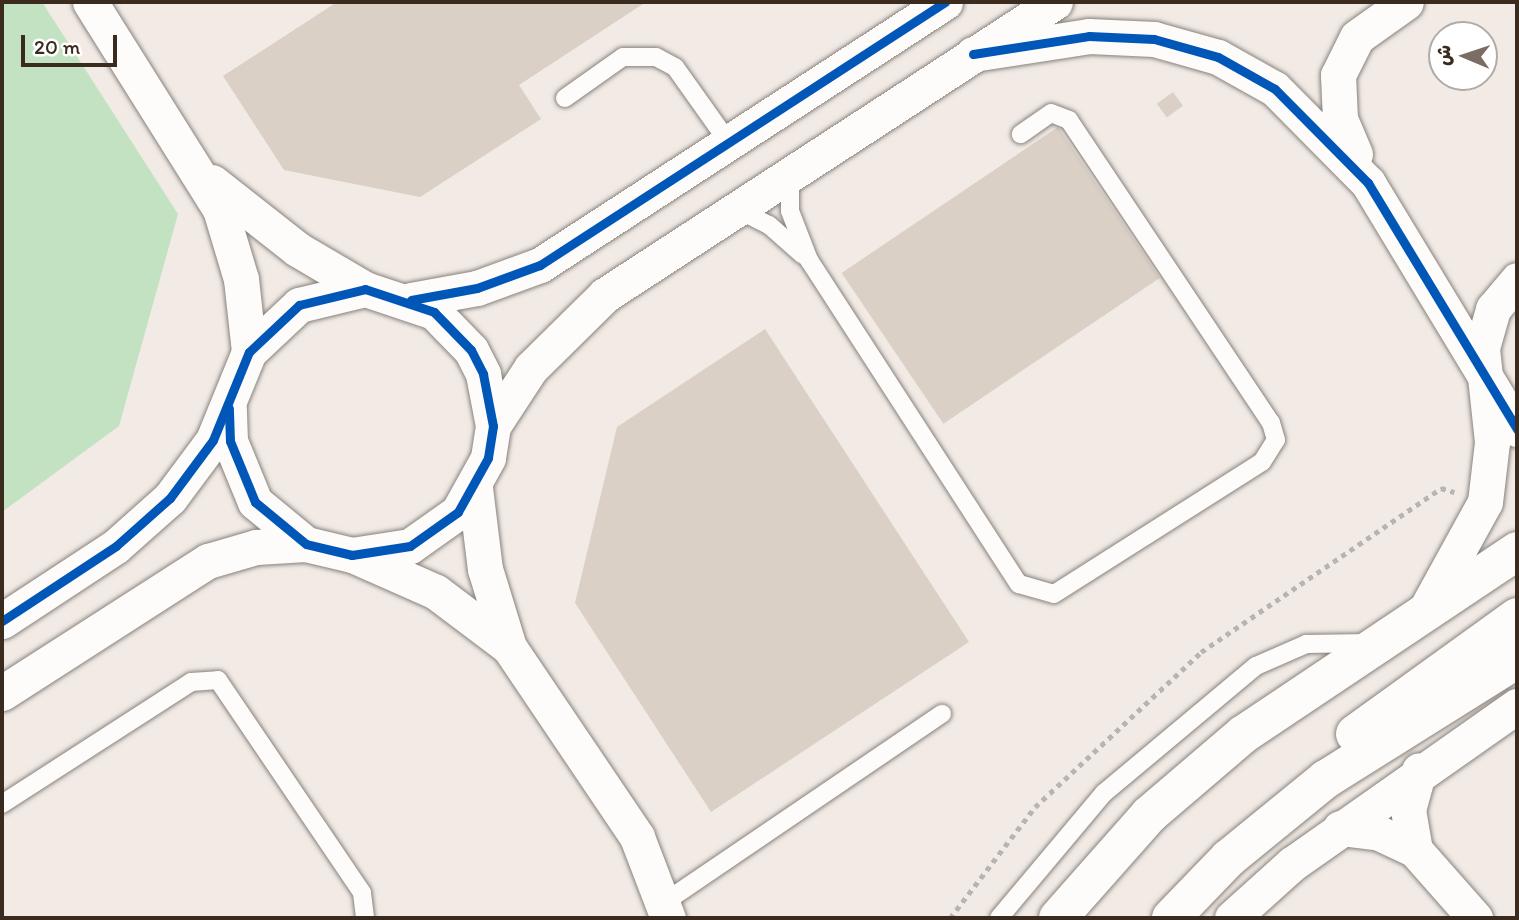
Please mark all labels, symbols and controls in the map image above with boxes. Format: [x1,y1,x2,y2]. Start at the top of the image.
scale bar [24,21,121,65]
north arrow [1428,21,1498,91]
text: 20 m [34,34,80,59]
text: ش [1432,44,1455,66]

